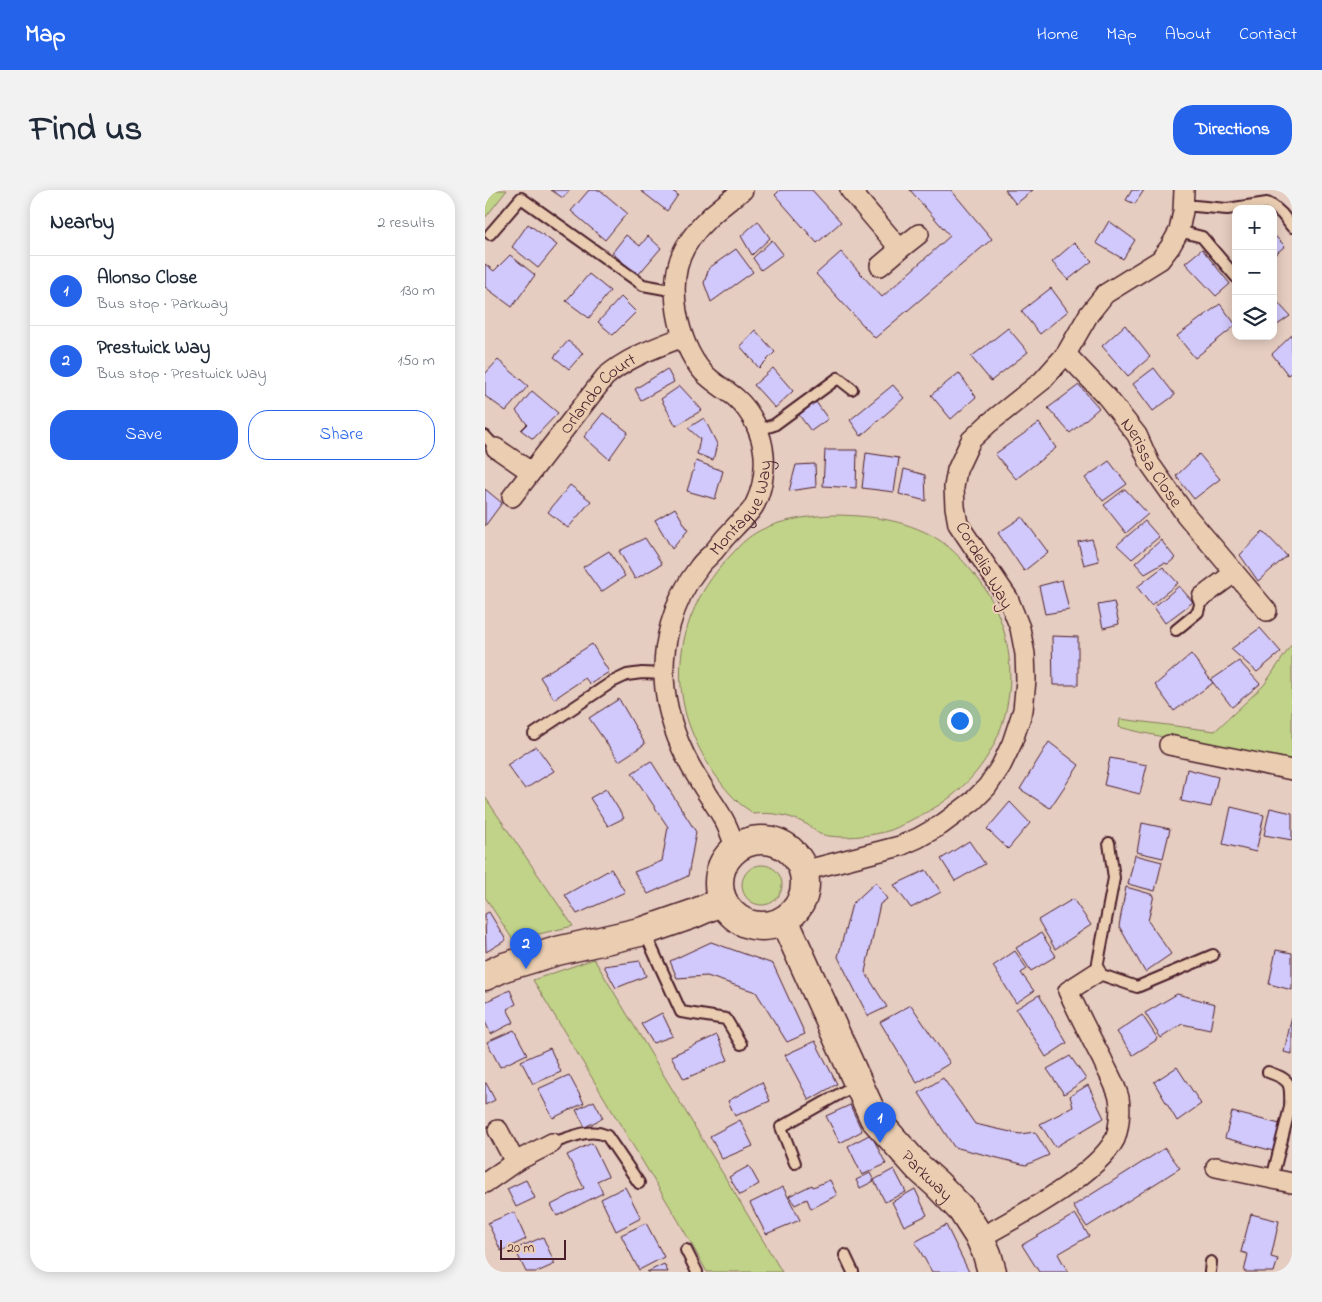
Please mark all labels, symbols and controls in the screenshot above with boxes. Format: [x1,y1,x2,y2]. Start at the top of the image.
text: Map [25,18,66,53]
text: Home [1037,22,1078,48]
text: Map [1106,22,1137,48]
text: About [1165,22,1211,48]
text: Contact [1239,22,1297,48]
text: Find us [30,105,142,156]
button: Directions [1173,105,1292,155]
map controls [1232,205,1277,340]
button: + [1232,205,1277,250]
text: Nearby [50,208,114,238]
text: 2 results [377,211,435,235]
button: − [1232,250,1277,295]
text: Alonso Close [97,265,197,292]
text: 1 [63,279,69,303]
text: 130 m [400,279,435,303]
text: Bus stop · Parkway [97,292,228,316]
button: layers [1232,295,1277,340]
text: Prestwick Way [97,335,210,362]
street label: Orlando Court [554,348,641,441]
text: 2 [62,349,70,373]
text: 150 m [397,349,435,373]
text: Bus stop · Prestwick Way [97,362,266,386]
button: Save [50,410,238,460]
button: Share [248,410,435,460]
street label: Nerissa Close [1113,413,1188,514]
street label: Montague Way [704,460,779,562]
street label: Cordelia Way [948,517,1019,615]
your location [947,708,973,734]
pin: 2 [510,928,542,969]
pin: 1 [864,1102,896,1143]
street label: Parkway [894,1145,958,1208]
scale bar [500,1237,566,1260]
text: 20 m [507,1238,534,1259]

